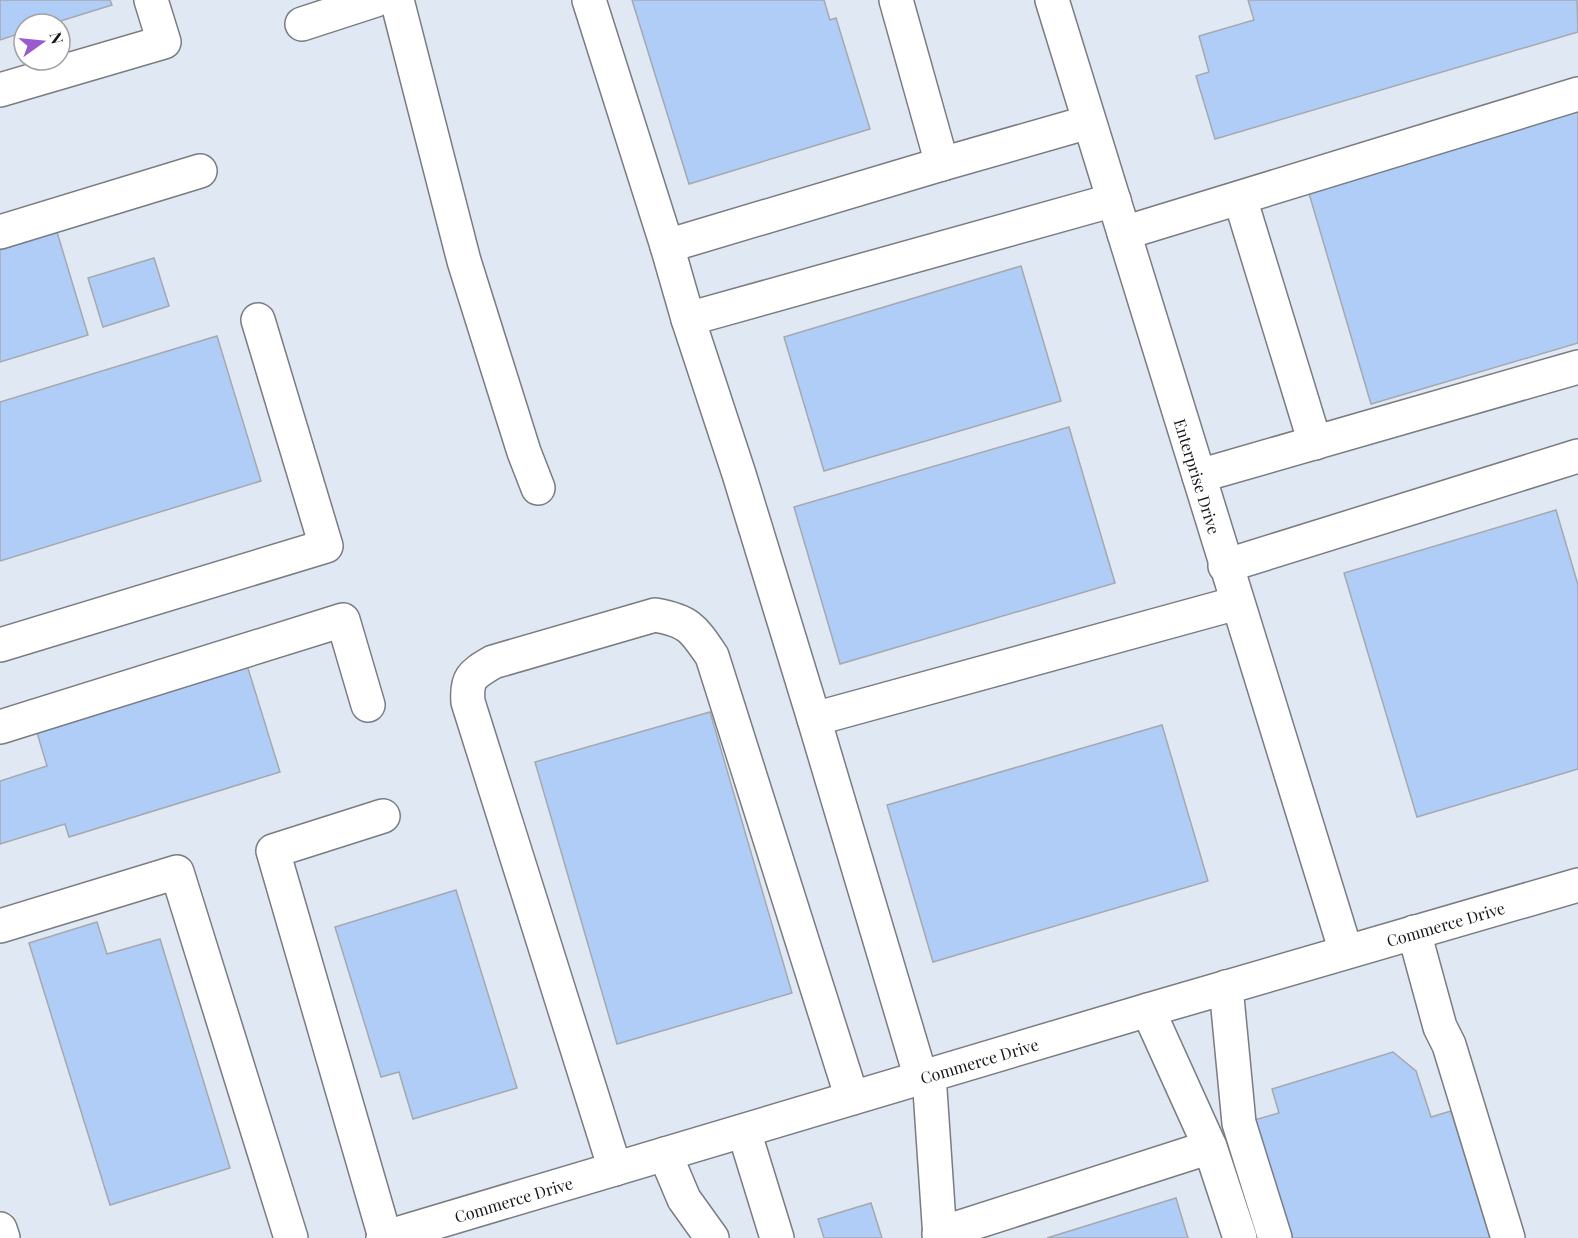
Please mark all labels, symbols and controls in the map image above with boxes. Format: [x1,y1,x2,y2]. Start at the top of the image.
north arrow [12,12,72,72]
text: N [45,30,69,47]
street label: Enterprise Drive [1170,416,1226,536]
street label: Commerce Drive [1384,896,1507,951]
street label: Commerce Drive [918,1033,1041,1088]
street label: Commerce Drive [452,1172,575,1227]

